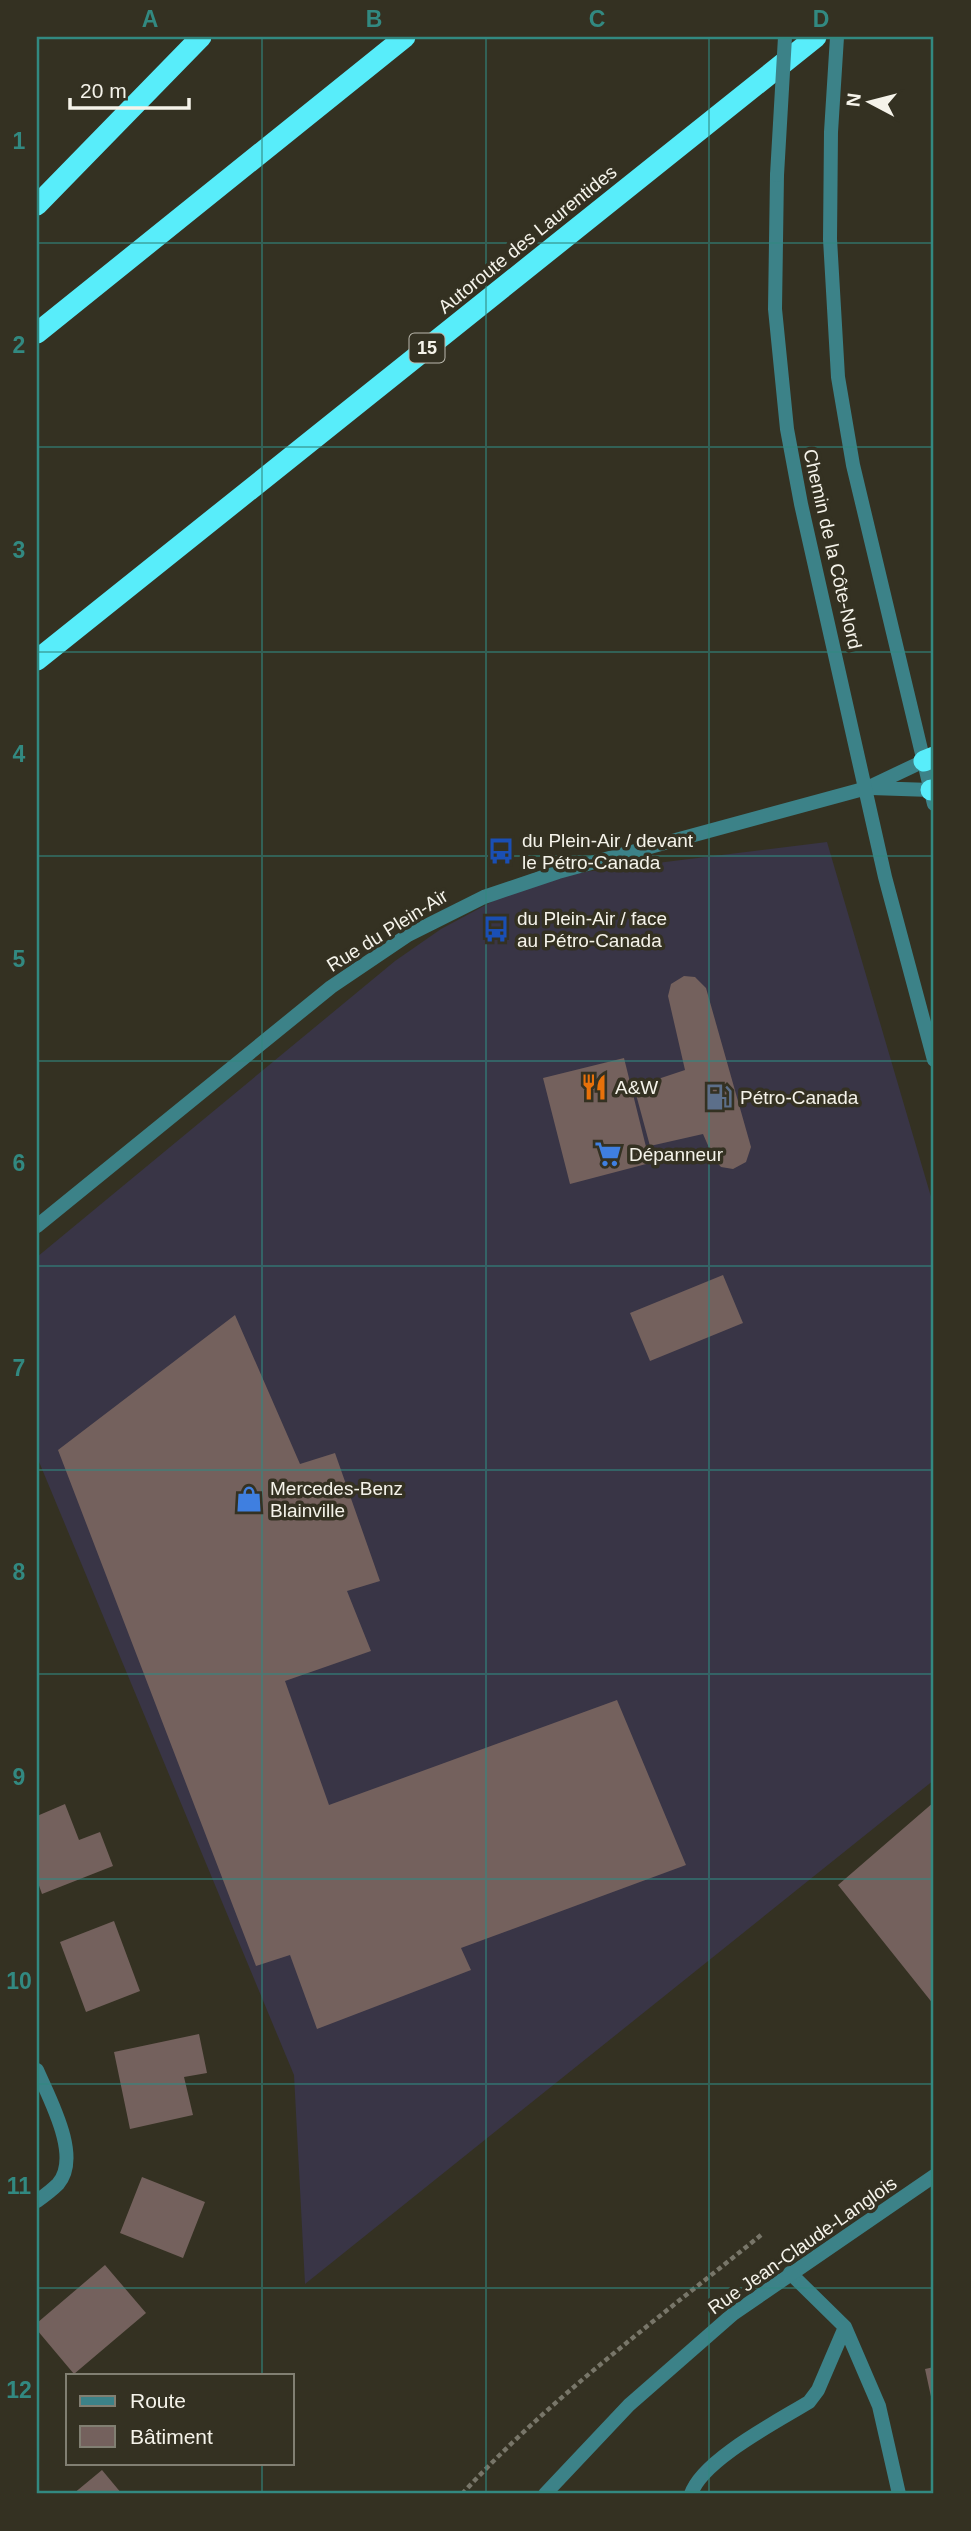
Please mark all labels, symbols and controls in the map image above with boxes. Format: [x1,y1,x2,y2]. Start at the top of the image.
text: A [142,6,158,32]
text: B [366,6,382,32]
text: C [589,6,605,32]
text: D [813,6,829,32]
scale bar [70,66,189,110]
north arrow [834,66,904,136]
text: 20 m [80,79,127,102]
text: N [842,92,865,108]
text: 1 [13,128,26,154]
street label: Autoroute des Laurentides [434,161,621,318]
text: 2 [13,332,25,358]
road number: 15 [410,334,444,362]
street label: Chemin de la Côte-Nord [799,447,866,651]
text: 3 [13,537,25,563]
text: 4 [13,741,26,767]
place label: du Plein-Air / devant le Pétro-Canada [522,830,694,873]
bus stop icon: du Plein-Air / devant le Pétro-Canada [486,836,516,866]
street label: Rue du Plein-Air [323,885,452,976]
place label: du Plein-Air / face au Pétro-Canada [517,908,667,951]
bus stop icon: du Plein-Air / face au Pétro-Canada [481,914,511,944]
text: 5 [13,946,26,972]
restaurant icon: A&W [579,1072,609,1102]
place label: A&W [615,1077,658,1098]
fuel station icon: Pétro-Canada [704,1082,734,1112]
place label: Pétro-Canada [740,1087,859,1108]
supermarket icon: Dépanneur [593,1139,623,1169]
place label: Dépanneur [629,1144,724,1165]
text: 6 [13,1150,25,1176]
text: 7 [13,1355,25,1381]
place label: Mercedes-Benz Blainville [270,1478,403,1521]
shop icon: Mercedes-Benz Blainville [234,1484,264,1514]
text: 8 [13,1559,26,1585]
text: 9 [13,1764,25,1790]
text: 10 [6,1968,32,1994]
street label: Rue Jean-Claude-Langlois [704,2172,900,2319]
text: 11 [7,2173,31,2199]
legend [66,2374,294,2464]
text: 12 [6,2377,32,2403]
text: Route [130,2389,186,2412]
text: Bâtiment [130,2425,213,2448]

